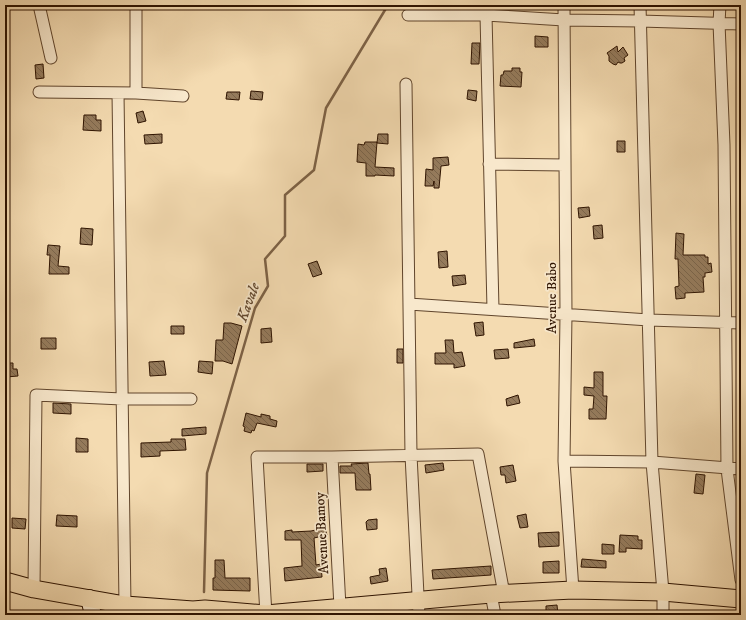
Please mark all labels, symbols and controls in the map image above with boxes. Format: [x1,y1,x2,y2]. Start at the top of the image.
street label: Avenue Babo [543,262,561,334]
water label: Kavale [232,279,265,325]
street label: Avenue Bamoy [311,491,333,574]

